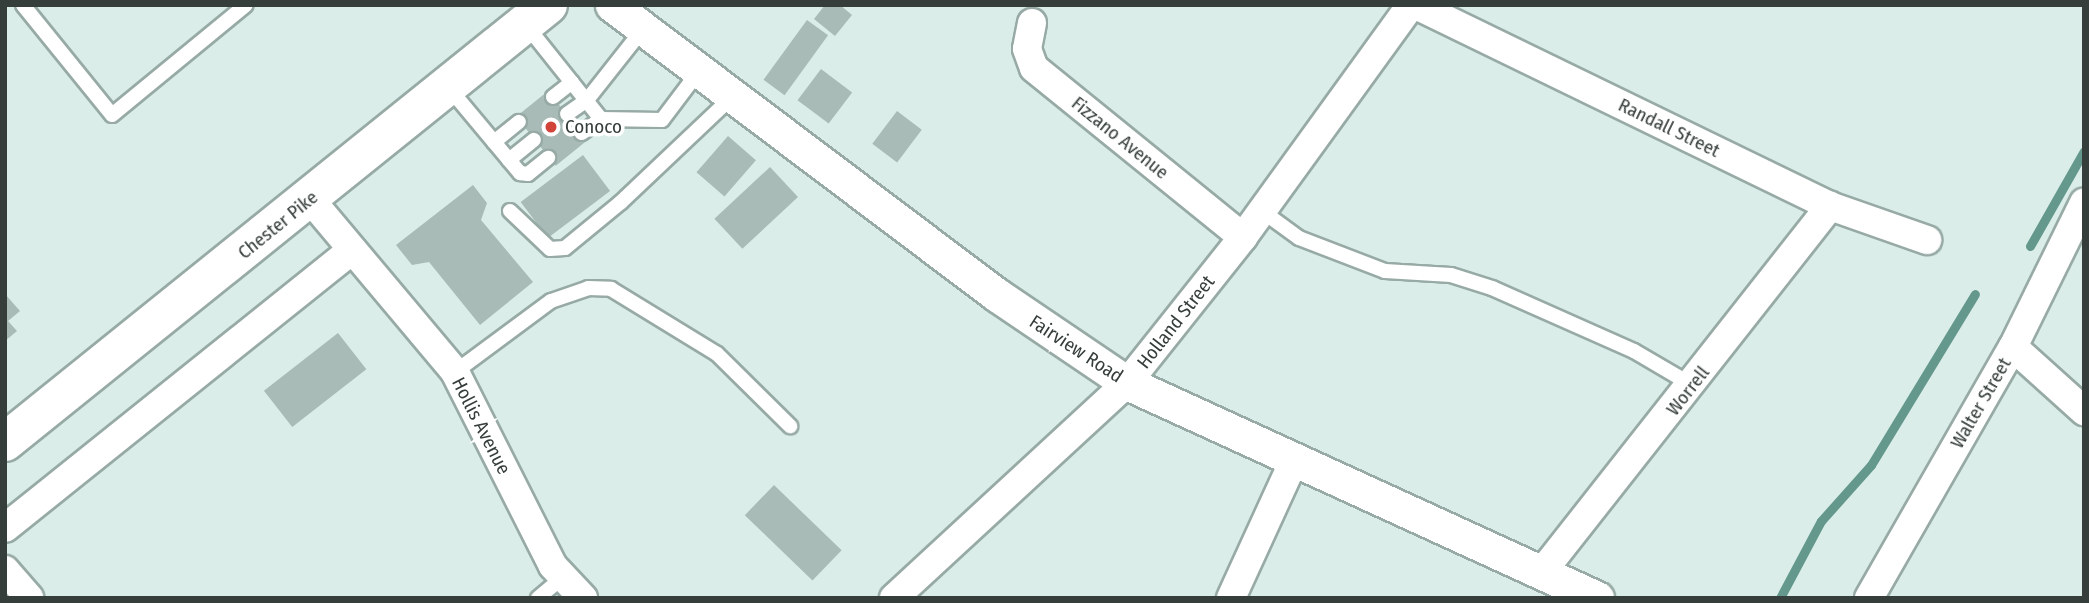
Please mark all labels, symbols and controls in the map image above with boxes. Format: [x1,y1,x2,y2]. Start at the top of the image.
street label: Fizzano Avenue [1067,92,1173,184]
street label: Randall Street [1615,94,1723,162]
place label: Conoco [565,116,622,138]
marker: Conoco [543,119,559,135]
street label: Chester Pike [233,186,323,264]
street label: Holland Street [1132,271,1220,373]
street label: Fairview Road [1025,310,1127,388]
street label: Walter Street [1946,354,2016,452]
street label: Worrell [1662,362,1714,420]
street label: Hollis Avenue [447,374,515,478]

